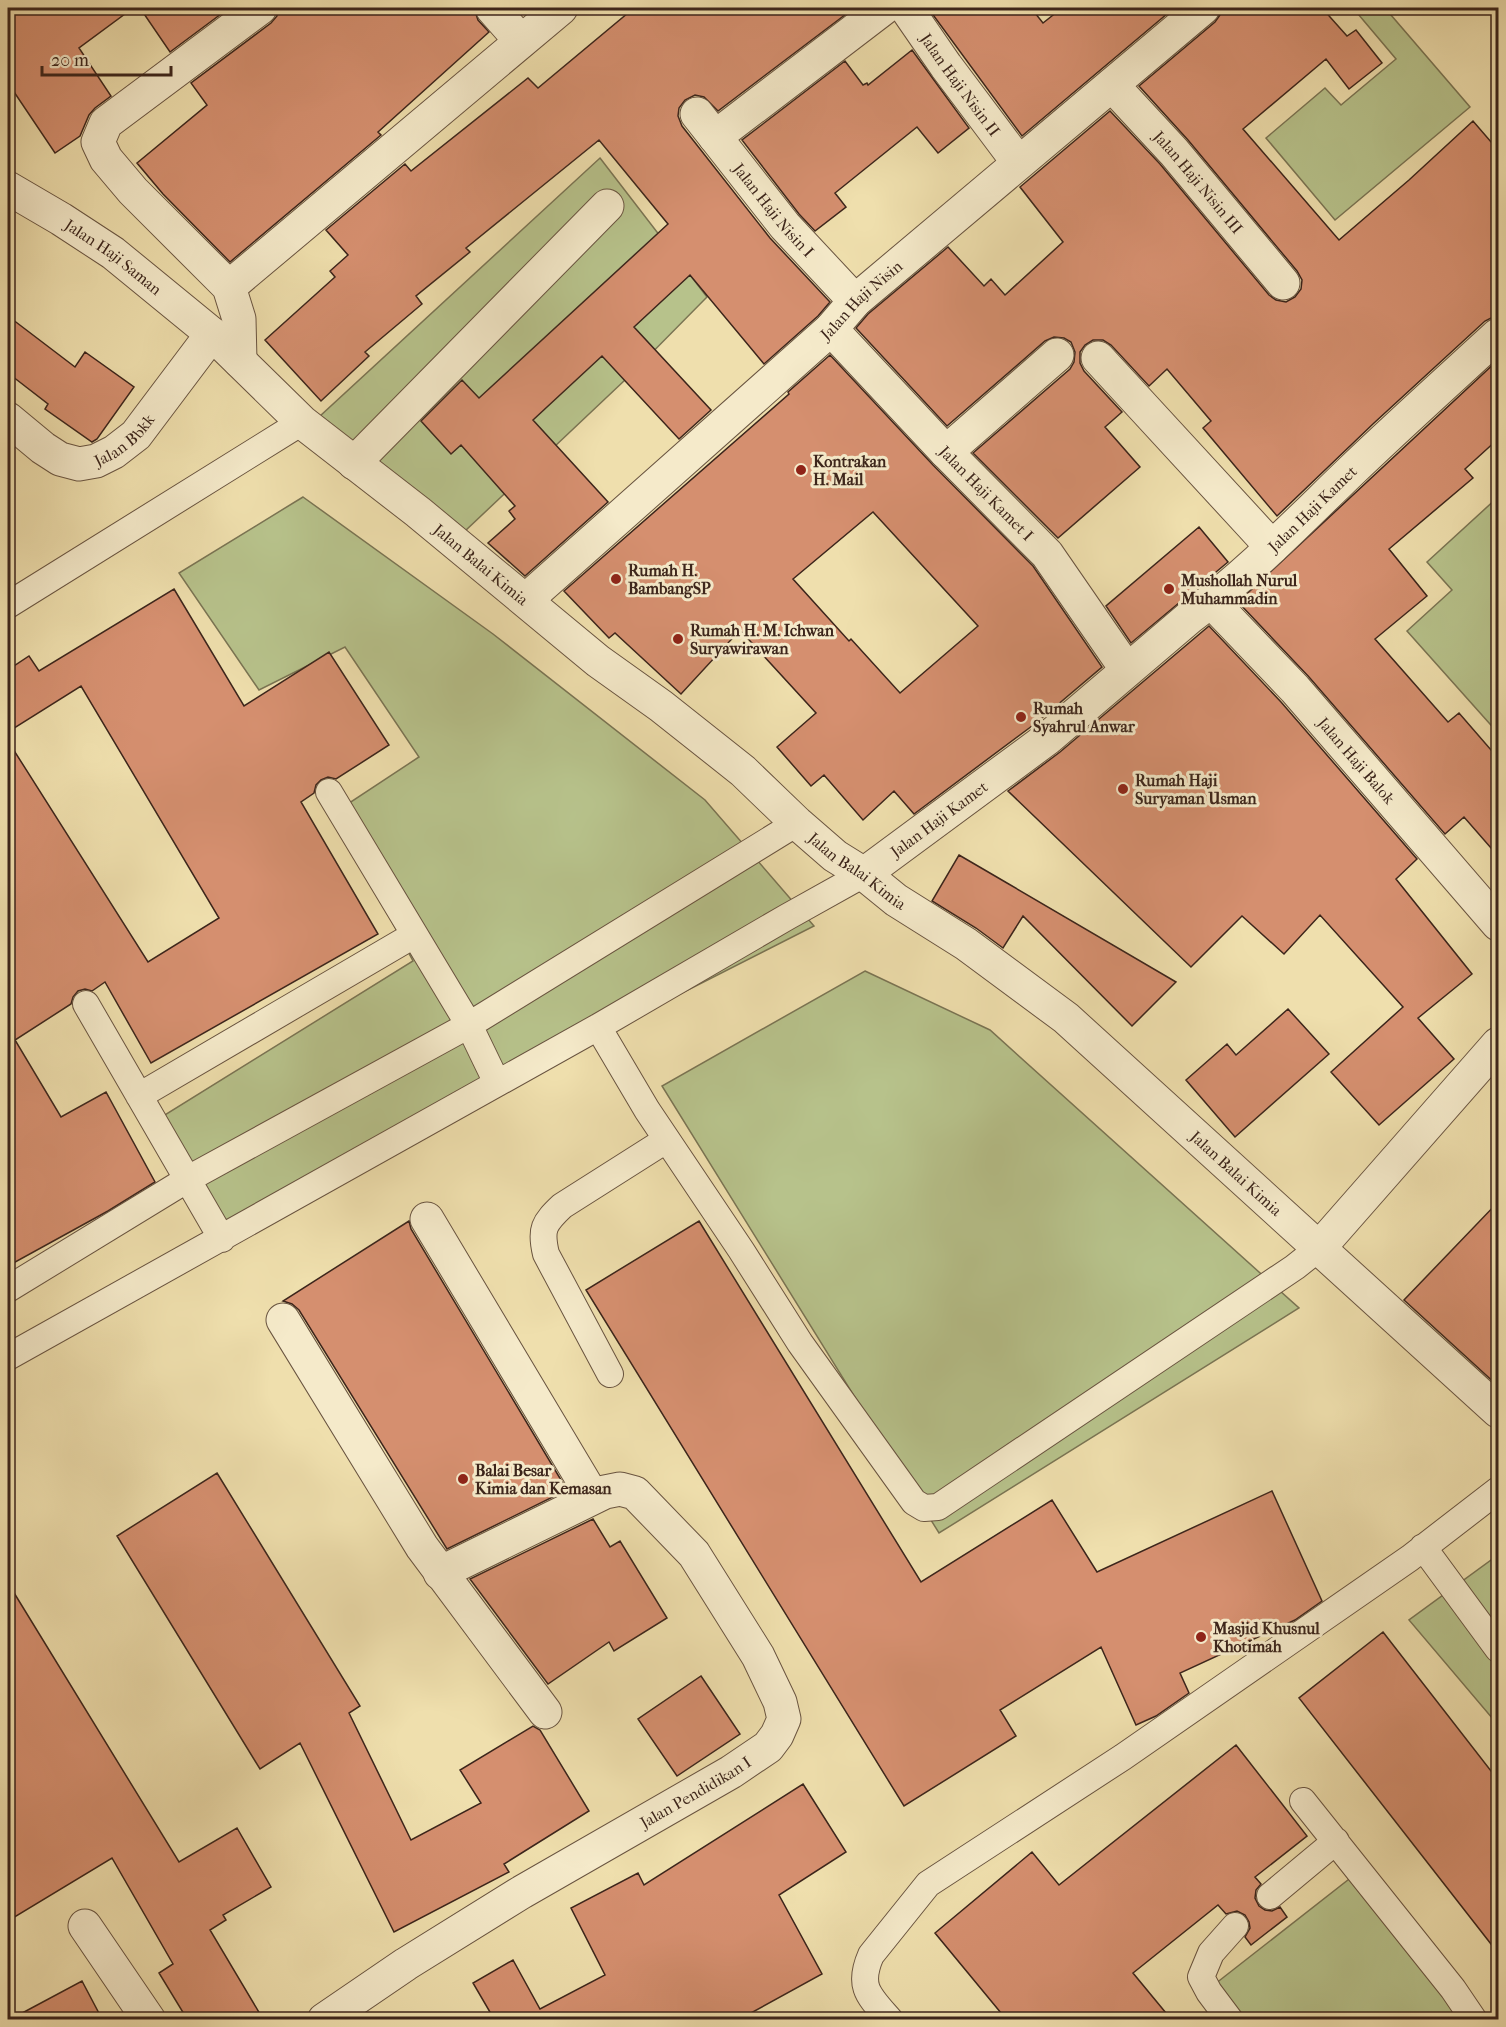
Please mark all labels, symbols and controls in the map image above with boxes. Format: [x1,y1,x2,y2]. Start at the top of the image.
street label: Jalan Haji Nisin II [916,28,1005,140]
scale bar [42,39,171,77]
text: 20 m [51,50,89,71]
street label: Jalan Haji Nisin III [1148,125,1247,237]
street label: Jalan Haji Nisin I [728,158,818,261]
street label: Jalan Haji Saman [60,214,166,299]
street label: Jalan Haji Nisin [815,256,906,345]
street label: Jalan Bbkk [89,410,158,471]
street label: Jalan Haji Kamet I [934,440,1038,544]
place label: Kontrakan H. Mail [813,452,887,489]
street label: Jalan Haji Kamet [1263,461,1361,557]
marker: Kontrakan H. Mail [794,463,808,477]
street label: Jalan Balai Kimia [428,518,533,609]
place label: Rumah H. BambangSP [628,561,711,599]
place label: Mushollah Nurul Muhammadin [1180,571,1298,608]
marker: Rumah H. BambangSP [609,572,623,586]
marker: Mushollah Nurul Muhammadin [1162,582,1176,596]
place label: Rumah H. M. Ichwan Suryawirawan [690,621,835,659]
marker: Rumah H. M. Ichwan Suryawirawan [671,632,685,646]
place label: Rumah Syahrul Anwar [1033,699,1136,737]
marker: Rumah Syahrul Anwar [1014,710,1028,724]
street label: Jalan Haji Balok [1313,712,1400,808]
place label: Rumah Haji Suryaman Usman [1135,771,1257,809]
street label: Jalan Haji Kamet [885,776,991,862]
marker: Rumah Haji Suryaman Usman [1116,782,1130,796]
street label: Jalan Balai Kimia [803,827,910,914]
street label: Jalan Balai Kimia [1185,1125,1287,1220]
place label: Balai Besar Kimia dan Kemasan [475,1461,612,1498]
marker: Balai Besar Kimia dan Kemasan [456,1472,470,1486]
place label: Masjid Khusnul Khotimah [1212,1619,1320,1656]
marker: Masjid Khusnul Khotimah [1194,1630,1208,1644]
street label: Jalan Pendidikan I [635,1752,754,1833]

